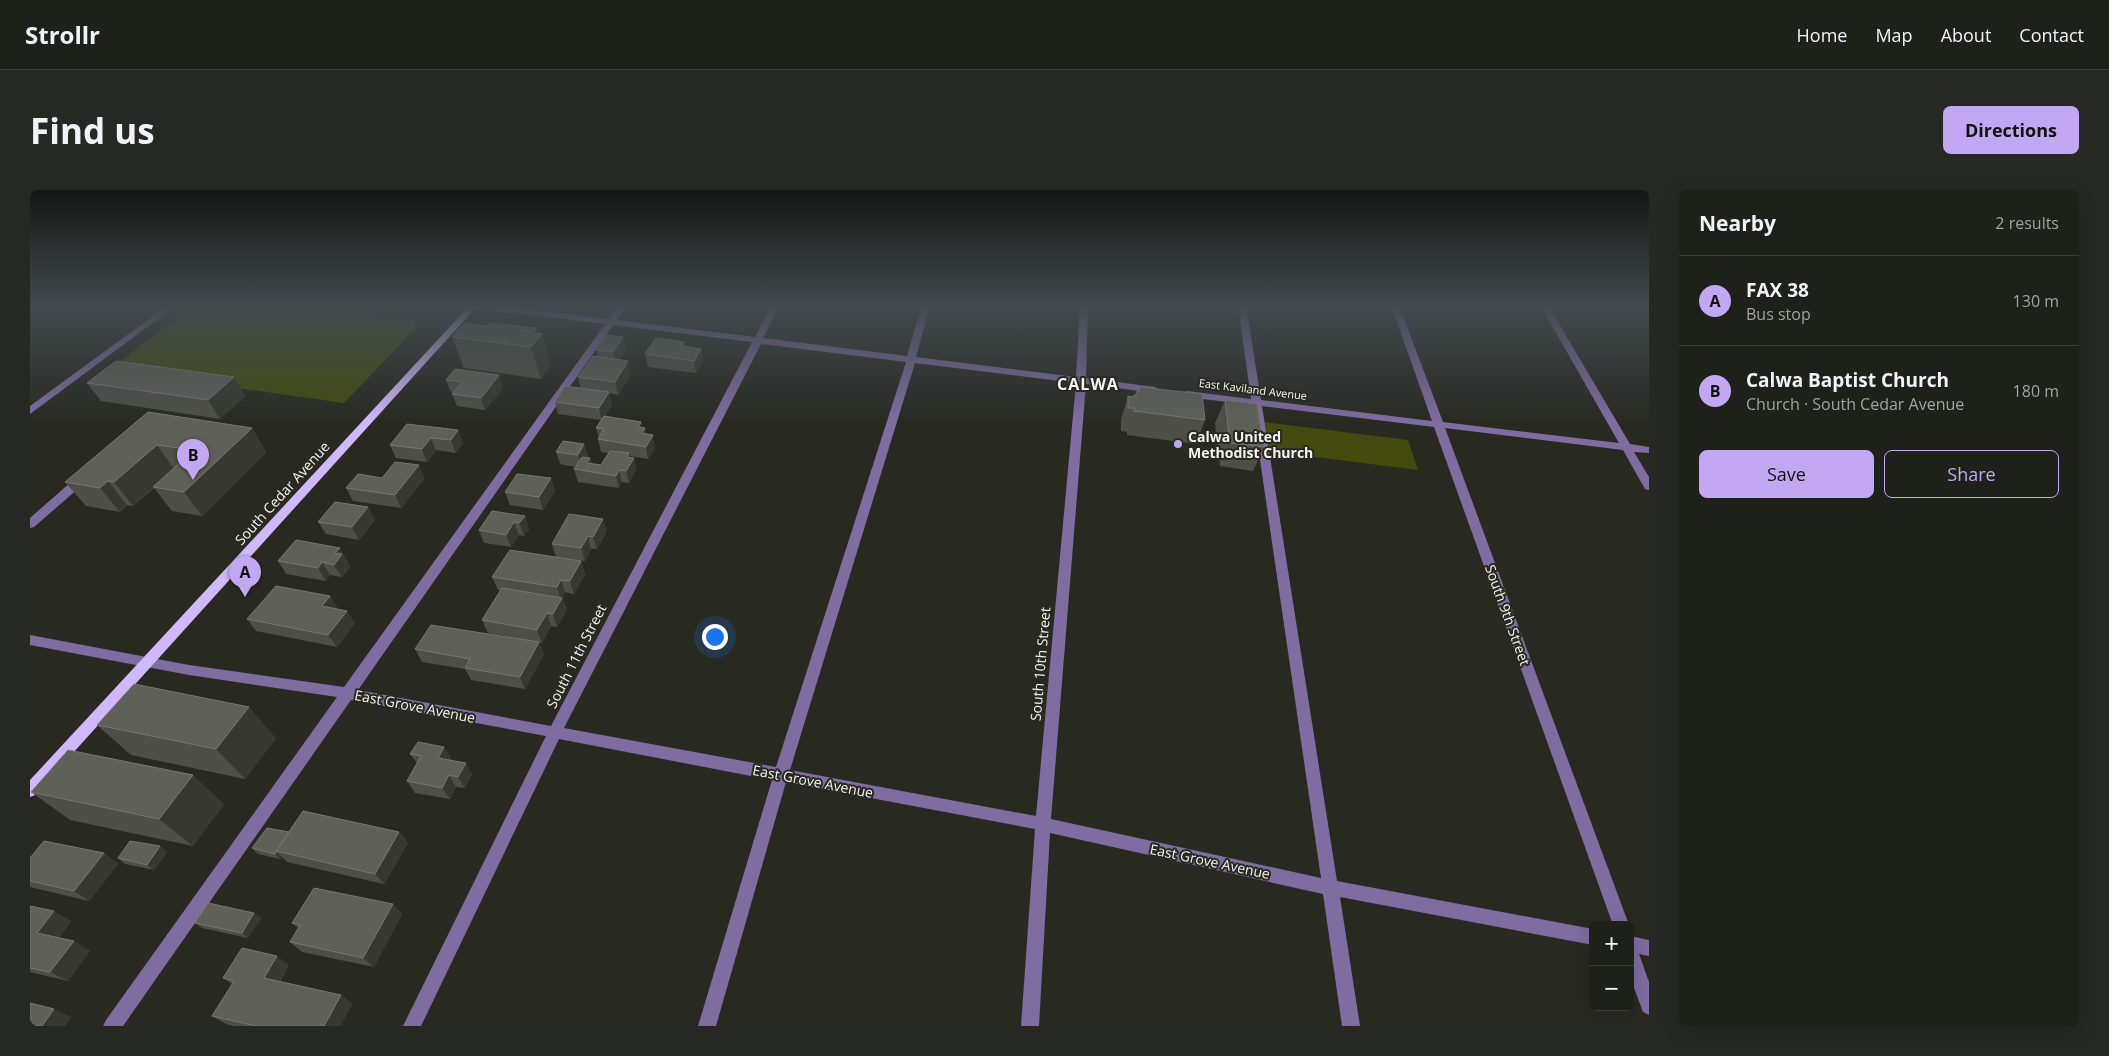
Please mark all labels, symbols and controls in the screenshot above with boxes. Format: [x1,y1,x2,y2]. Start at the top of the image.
text: Strollr [25,18,100,51]
text: Home [1797,23,1847,47]
text: Map [1875,23,1913,47]
text: About [1941,23,1991,47]
text: Contact [2019,23,2084,47]
button: Directions [1943,106,2079,154]
text: Find us [30,107,155,154]
text: Nearby [1699,209,1776,237]
text: 2 results [1995,212,2059,234]
text: FAX 38 [1746,277,1809,303]
text: A [1709,290,1721,312]
text: 130 m [2013,290,2059,312]
text: Bus stop [1746,303,1811,325]
text: Calwa Baptist Church [1746,367,1949,393]
district label: CALWA [1057,373,1119,395]
street label: East Kaviland Avenue [1198,375,1308,403]
text: B [1710,380,1720,402]
text: 180 m [2013,380,2059,402]
text: Church · South Cedar Avenue [1746,393,1964,415]
place label: Calwa United Methodist Church [1188,427,1313,462]
street label: South Cedar Avenue [230,437,334,549]
marker: Calwa United Methodist Church [1172,438,1184,450]
pin: B [177,439,209,480]
button: Save [1699,450,1874,498]
button: Share [1884,450,2059,498]
pin: A [229,556,261,597]
street label: South 9th Street [1481,562,1535,668]
street label: South 11th Street [542,601,610,711]
street label: South 10th Street [1026,606,1054,722]
your location [702,624,728,650]
street label: East Grove Avenue [353,685,477,727]
street label: East Grove Avenue [751,760,875,802]
street label: East Grove Avenue [1148,839,1272,883]
map controls [1589,921,1634,1011]
button: + [1589,921,1634,966]
button: − [1589,966,1634,1011]

